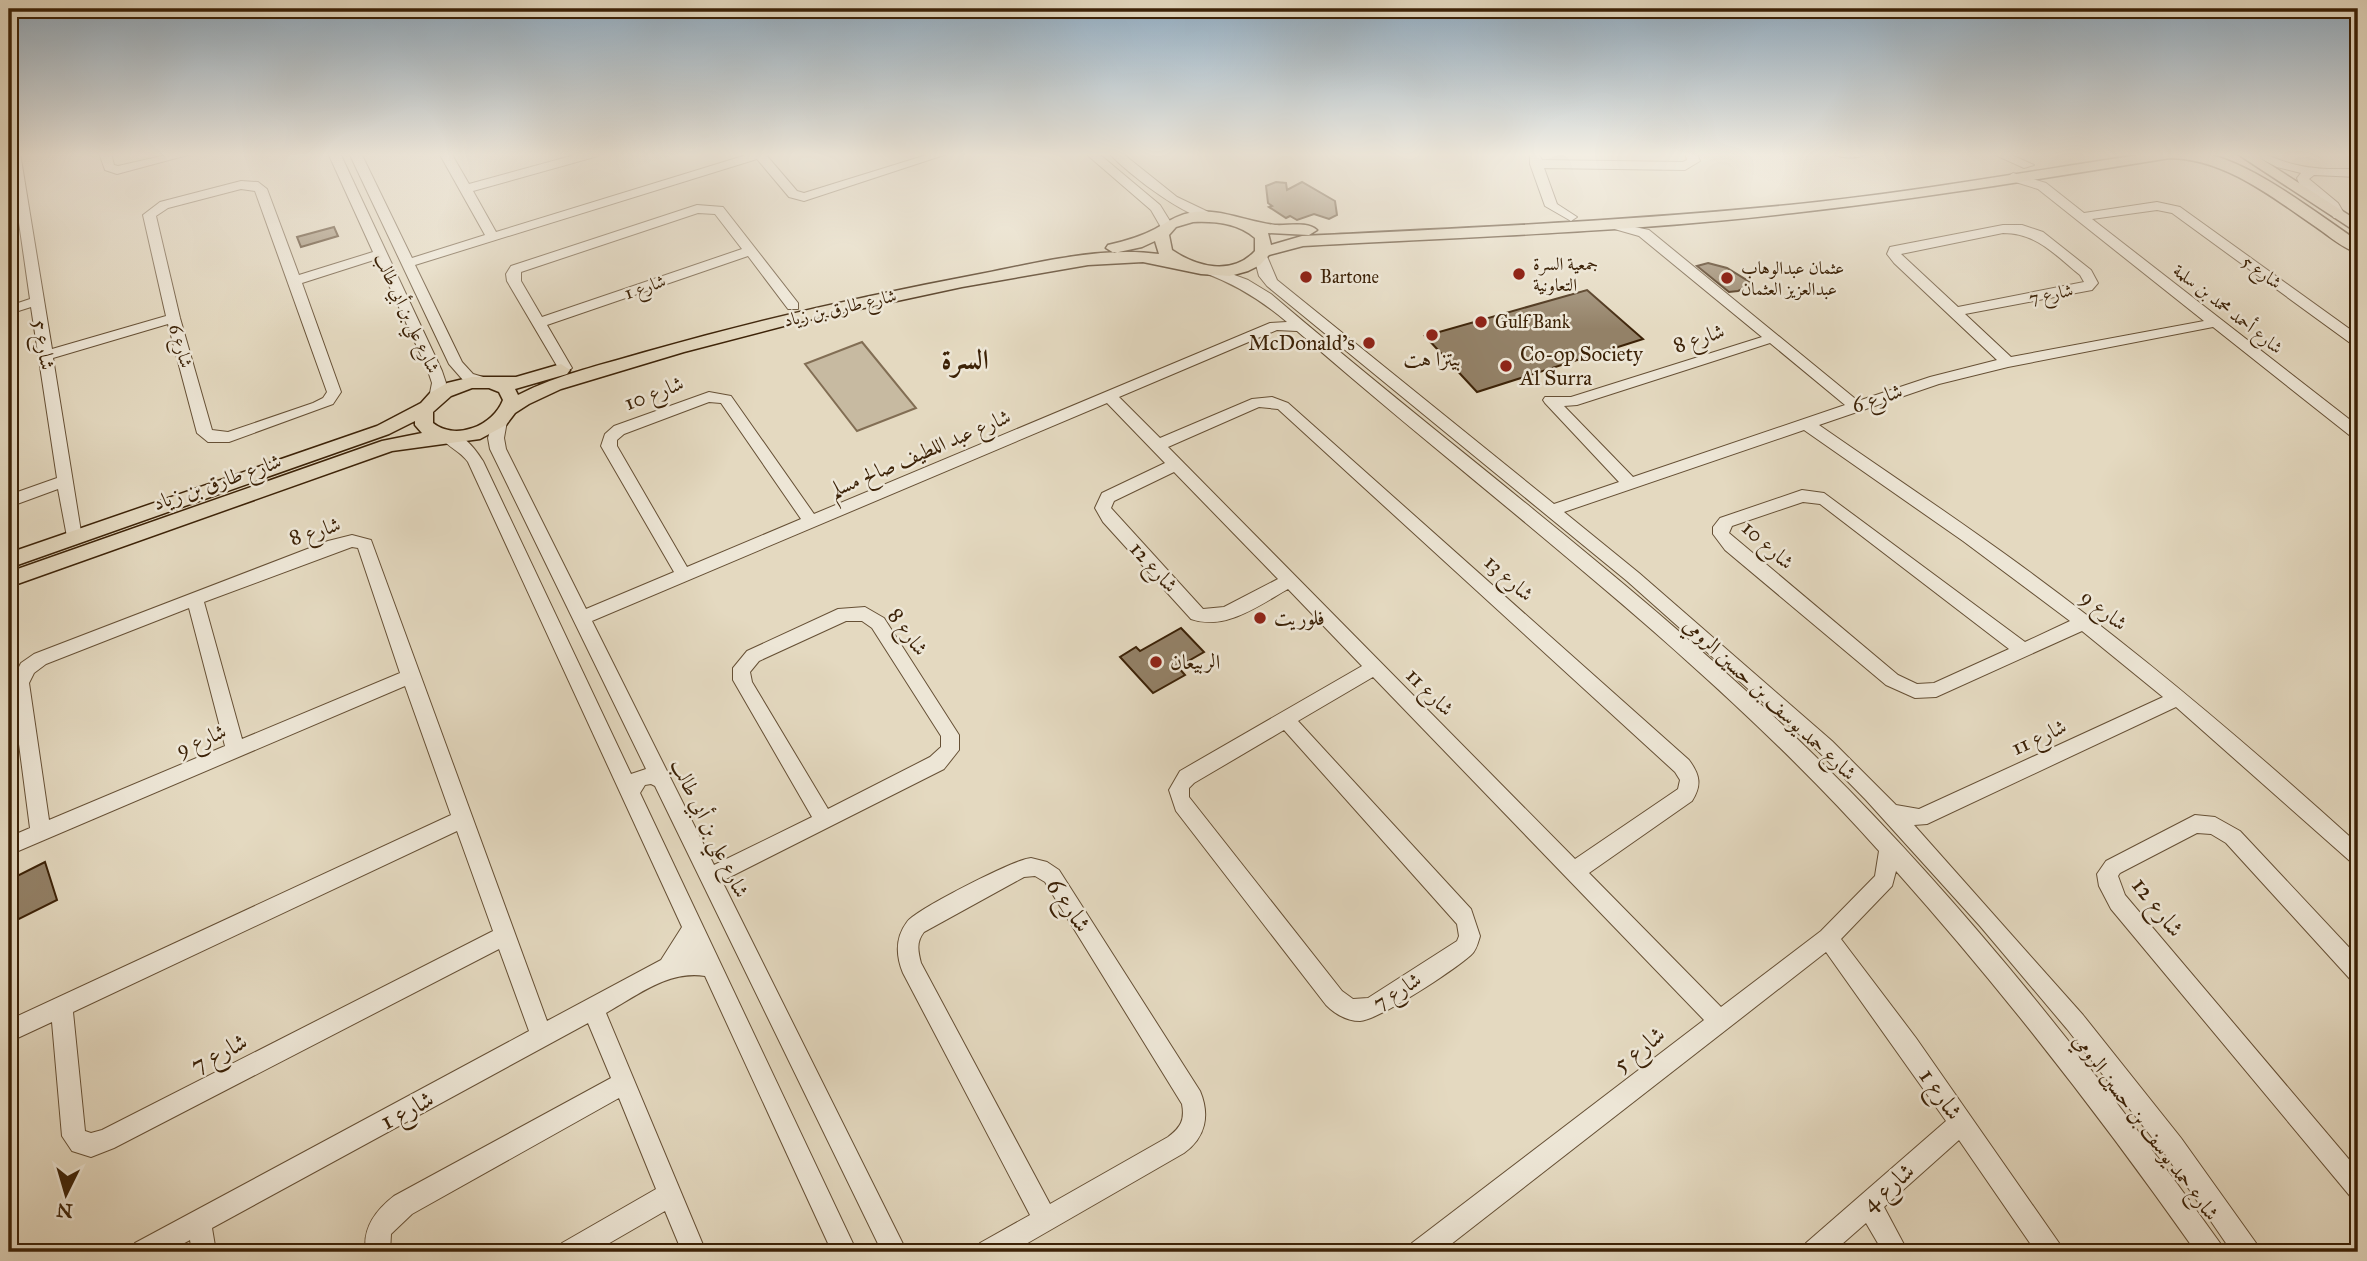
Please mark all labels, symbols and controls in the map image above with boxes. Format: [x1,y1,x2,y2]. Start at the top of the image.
street label: شارع علي بن أبي طالب [364,249,446,379]
street label: شارع 5 [2236,250,2286,297]
place label: جمعية السرة التعاونية [1533,253,1598,296]
place label: عثمان عبدالوهاب عبدالعزيز العثمان [1741,257,1844,301]
street label: شارع أحمد محمد بن سلمة [2166,258,2288,362]
place label: Bartone [1320,266,1379,288]
marker: جمعية السرة التعاونية [1511,266,1527,282]
marker: Bartone [1298,269,1314,285]
street label: شارع 1 [621,270,670,308]
marker: عثمان عبدالوهاب عبدالعزيز العثمان [1719,270,1735,286]
street label: شارع 7 [2027,279,2076,313]
street label: شارع طارق بن زياد [781,284,900,336]
place label: Gulf Bank [1495,311,1571,333]
marker: Gulf Bank [1473,314,1489,330]
street label: شارع 5 [22,318,61,373]
street label: شارع 8 [1670,318,1729,363]
street label: شارع 6 [160,322,198,371]
marker: بيتزا هت [1424,327,1440,343]
place label: McDonald's [1248,330,1355,356]
marker: McDonald's [1361,335,1377,351]
place label: Co-op Society Al Surra [1519,341,1644,391]
district label: السرة [941,342,989,378]
place label: بيتزا هت [1403,346,1461,372]
marker: Co-op Society Al Surra [1498,358,1514,374]
street label: شارع 10 [621,370,689,421]
street label: شارع 6 [1848,378,1907,423]
street label: شارع عبد اللطيف صالح مسلم [826,403,1018,510]
street label: شارع طارق بن زياد [149,448,286,521]
street label: شارع 8 [286,511,345,556]
street label: شارع 10 [1733,515,1800,579]
street label: شارع 12 [1121,536,1184,601]
street label: شارع 13 [1476,549,1539,611]
street label: شارع 9 [2072,584,2133,640]
street label: شارع 8 [878,603,934,664]
place label: فلوريت [1274,605,1325,631]
marker: فلوريت [1252,610,1268,626]
street label: شارع حمد يوسف بن حسين الرومي [1674,612,1862,790]
place label: الربيعان [1170,649,1220,675]
marker: الربيعان [1148,654,1164,670]
street label: شارع 11 [1397,662,1460,725]
street label: شارع 11 [2007,713,2073,765]
street label: شارع 9 [172,718,232,767]
street label: شارع علي بن أبي طالب [659,753,757,905]
street label: شارع 12 [2121,871,2191,946]
street label: شارع 6 [1036,872,1098,941]
street label: شارع 7 [1368,966,1429,1020]
street label: شارع 5 [1607,1019,1674,1083]
street label: شارع 7 [186,1026,255,1084]
street label: شارع حمد يوسف بن حسين الرومي [2063,1028,2225,1229]
street label: شارع 1 [1908,1062,1969,1129]
street label: شارع 1 [375,1084,441,1141]
street label: شارع 4 [1855,1156,1924,1222]
north arrow [32,1160,102,1230]
text: N [56,1198,74,1223]

